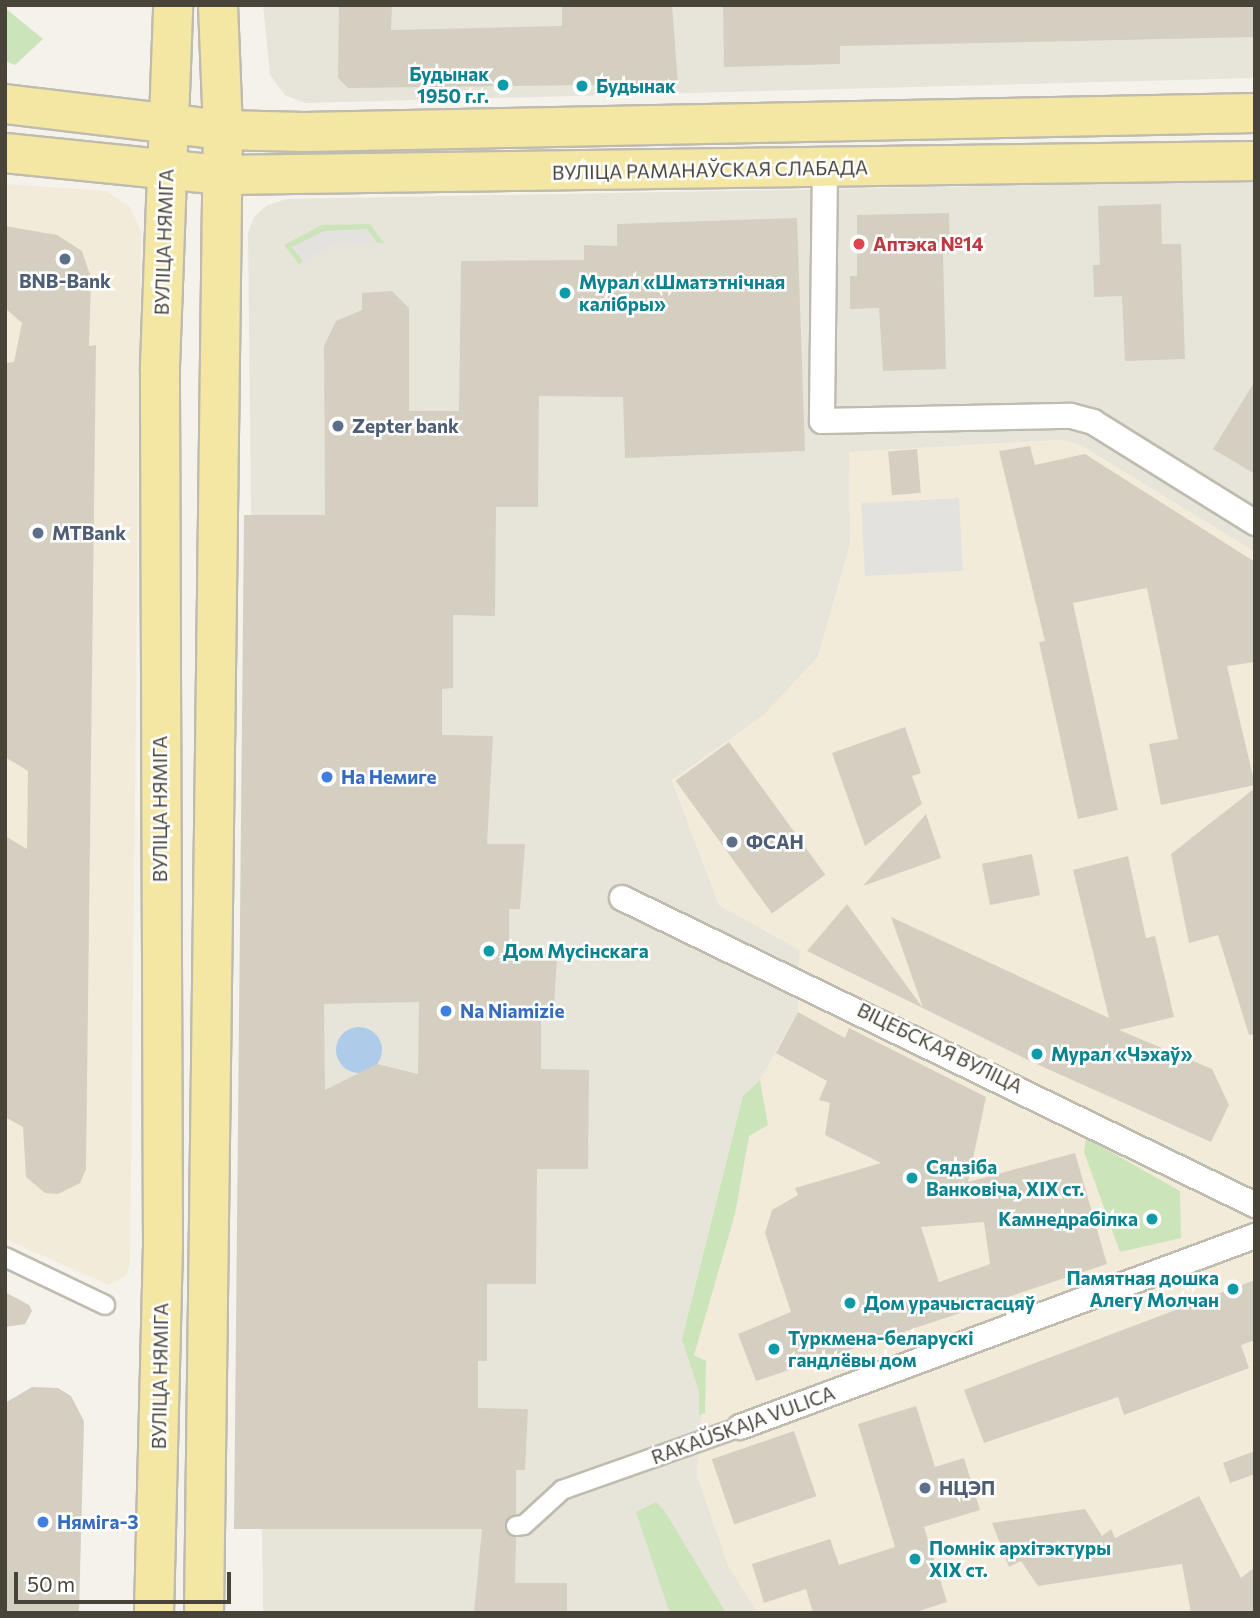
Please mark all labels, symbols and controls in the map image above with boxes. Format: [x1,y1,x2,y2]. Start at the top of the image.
place label: Будынак 1950 г.г. [409,63,489,107]
place label: Будынак [596,75,676,97]
marker: Будынак 1950 г.г. [495,77,511,93]
marker: Будынак [574,78,590,94]
street label: ВУЛІЦА РАМАНАЎСКАЯ СЛАБАДА [552,156,868,184]
street label: ВУЛІЦА НЯМІГА [150,168,178,316]
place label: Аптэка №14 [873,233,983,255]
marker: Аптэка №14 [851,236,867,252]
marker: BNB-Bank [57,251,73,267]
place label: BNB-Bank [19,270,111,292]
place label: Мурал «Шматэтнічная калібры» [579,271,785,315]
marker: Мурал «Шматэтнічная калібры» [557,285,573,301]
place label: Zepter bank [352,415,459,437]
marker: Zepter bank [330,418,346,434]
place label: MTBank [52,522,126,544]
marker: MTBank [30,525,46,541]
street label: ВУЛІЦА НЯМІГА [149,736,171,882]
place label: На Немиге [341,766,437,788]
marker: На Немиге [319,769,335,785]
place label: ФСАН [746,831,804,853]
marker: ФСАН [724,834,740,850]
place label: Дом Мусінскага [503,940,649,962]
marker: Дом Мусінскага [481,943,497,959]
street label: ВІЦЕБСКАЯ ВУЛІЦА [854,998,1026,1098]
place label: Na Niamizie [460,1000,564,1022]
marker: Na Niamizie [438,1003,454,1019]
place label: Мурал «Чэхаў» [1051,1043,1193,1065]
marker: Мурал «Чэхаў» [1029,1046,1045,1062]
place label: Сядзіба Ванковіча, XIX ст. [926,1156,1084,1200]
marker: Сядзіба Ванковіча, XIX ст. [904,1170,920,1186]
place label: Камнедрабілка [998,1208,1138,1230]
marker: Камнедрабілка [1144,1211,1160,1227]
place label: Памятная дошка Алегу Молчан [1066,1267,1219,1311]
marker: Памятная дошка Алегу Молчан [1225,1281,1241,1297]
place label: Дом урачыстасцяў [864,1292,1035,1314]
marker: Дом урачыстасцяў [842,1295,858,1311]
street label: ВУЛІЦА НЯМІГА [147,1303,173,1449]
place label: Туркмена-беларускі гандлёвы дом [788,1327,974,1371]
marker: Туркмена-беларускі гандлёвы дом [766,1341,782,1357]
street label: RAKAŬSKAJA VULICA [648,1381,838,1469]
place label: НЦЭП [939,1477,995,1499]
marker: НЦЭП [917,1480,933,1496]
place label: Няміга-3 [57,1511,139,1533]
marker: Няміга-3 [35,1514,51,1530]
place label: Помнік архітэктуры ХІХ ст. [929,1537,1111,1581]
marker: Помнік архітэктуры ХІХ ст. [907,1551,923,1567]
scale bar [18,1558,234,1602]
text: 50 m [27,1571,75,1596]

